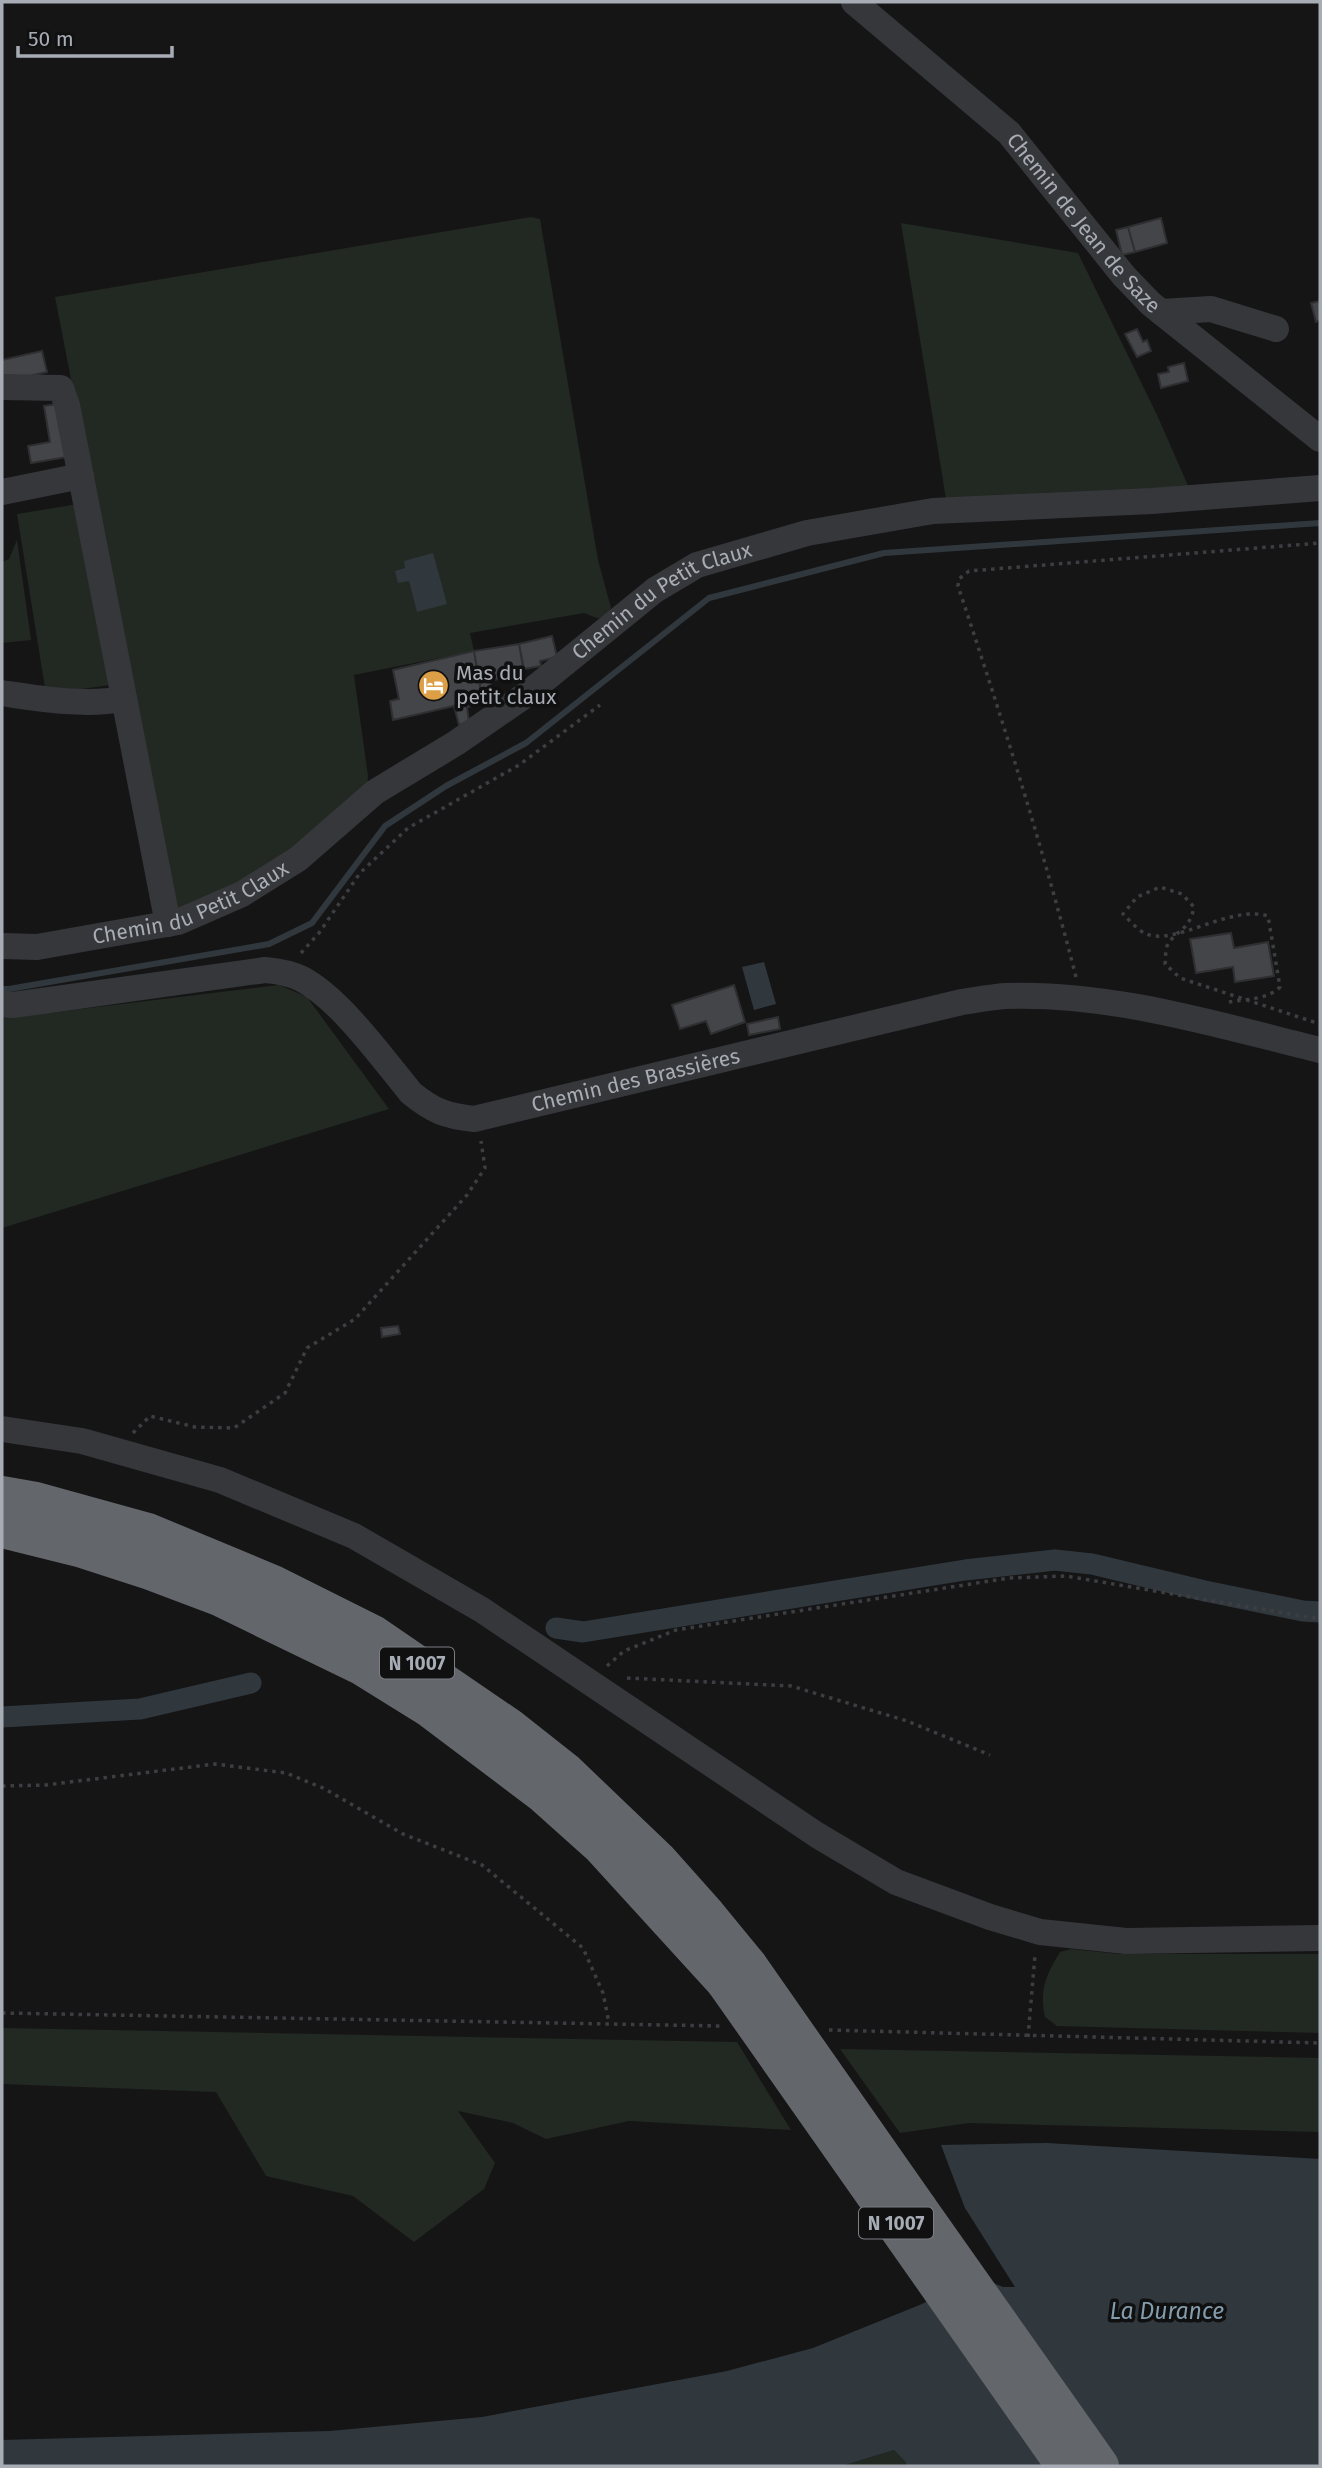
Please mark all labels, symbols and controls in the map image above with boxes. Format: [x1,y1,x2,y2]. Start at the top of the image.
scale bar [18,14,172,58]
text: 50 m [28,26,74,52]
street label: Chemin de Jean de Saze [1001,128,1165,319]
street label: Chemin du Petit Claux [567,537,756,665]
place label: Mas du petit claux [456,660,557,710]
hotel icon: Mas du petit claux [416,668,450,702]
street label: Chemin du Petit Claux [90,855,294,950]
street label: Chemin des Brassières [529,1043,743,1118]
road number: N 1007 [380,1648,454,1679]
road number: N 1007 [859,2208,933,2238]
water label: La Durance [1110,2297,1224,2325]

